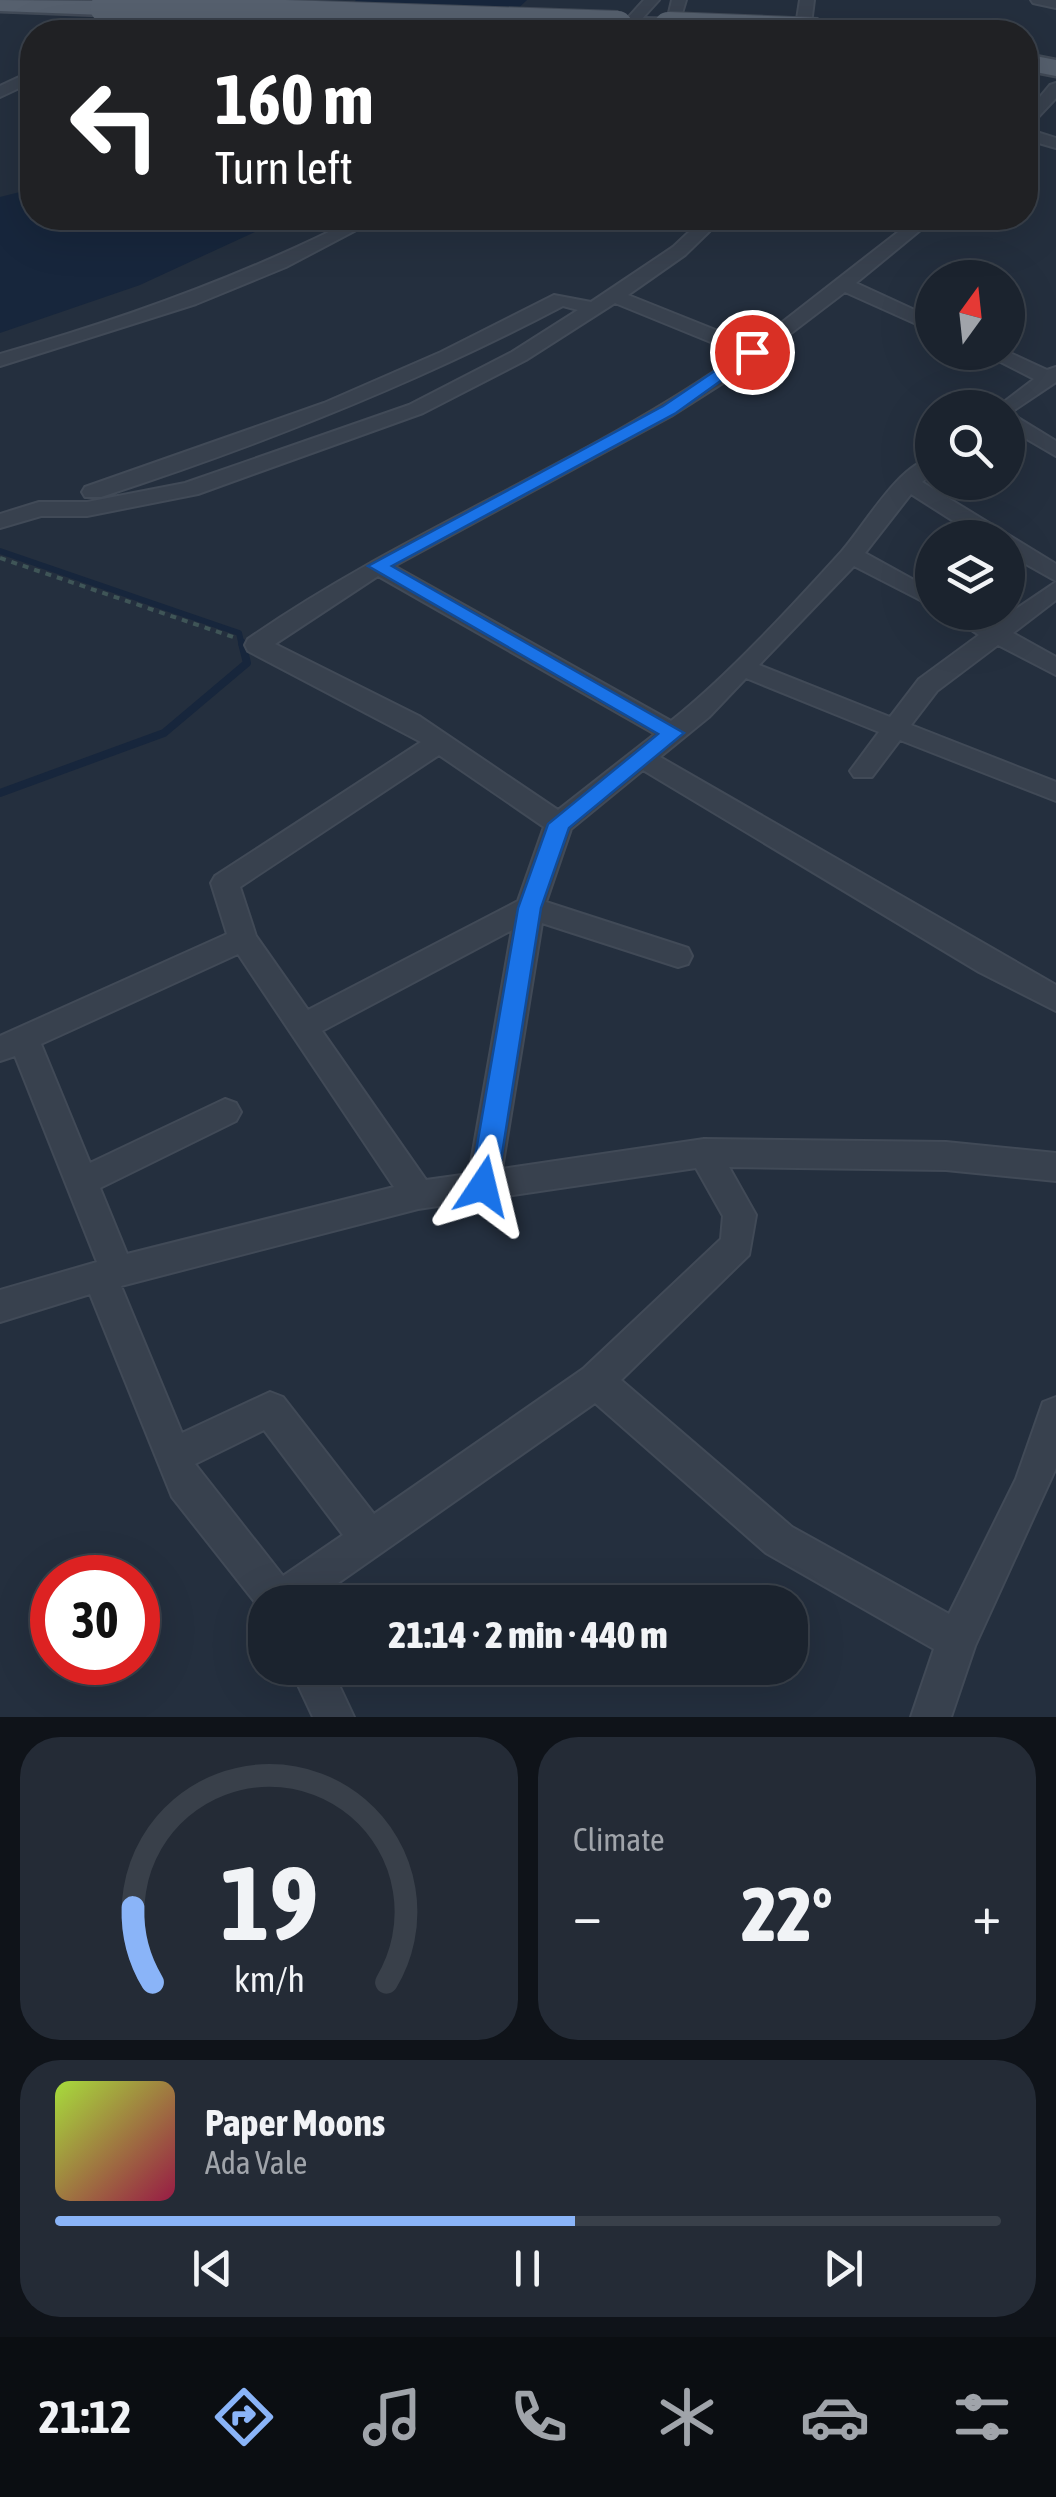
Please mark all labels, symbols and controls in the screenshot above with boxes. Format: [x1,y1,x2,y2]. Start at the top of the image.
text: 160 m [215,59,374,139]
icon: left [50,60,180,190]
text: Turn left [215,142,353,194]
north arrow [915,260,1025,370]
map controls [915,260,1025,630]
pin [710,310,795,395]
icon: arrive [725,325,780,380]
button: search [915,390,1025,500]
button: layers [915,520,1025,630]
position arrow [431,1134,535,1238]
speed limit sign: 30 [30,1555,160,1685]
text: 21:14 · 2 min · 440 m [388,1613,668,1656]
text: Climate [573,1821,665,1858]
text: 19 [220,1843,318,1962]
text: 22° [741,1871,833,1957]
text: − [573,1883,602,1946]
text: + [972,1883,1001,1946]
text: km/h [234,1959,304,2000]
text: Paper Moons [205,2101,385,2144]
text: Ada Vale [205,2144,307,2181]
icon: previous [185,2241,240,2296]
icon: pause [500,2241,555,2296]
icon: next [816,2241,871,2296]
icon: directions [209,2382,279,2452]
icon: music [357,2382,427,2452]
icon: phone [504,2382,574,2452]
icon: climate [652,2382,722,2452]
icon: car [800,2382,870,2452]
icon: filters [947,2382,1017,2452]
text: 21:12 [39,2391,131,2443]

